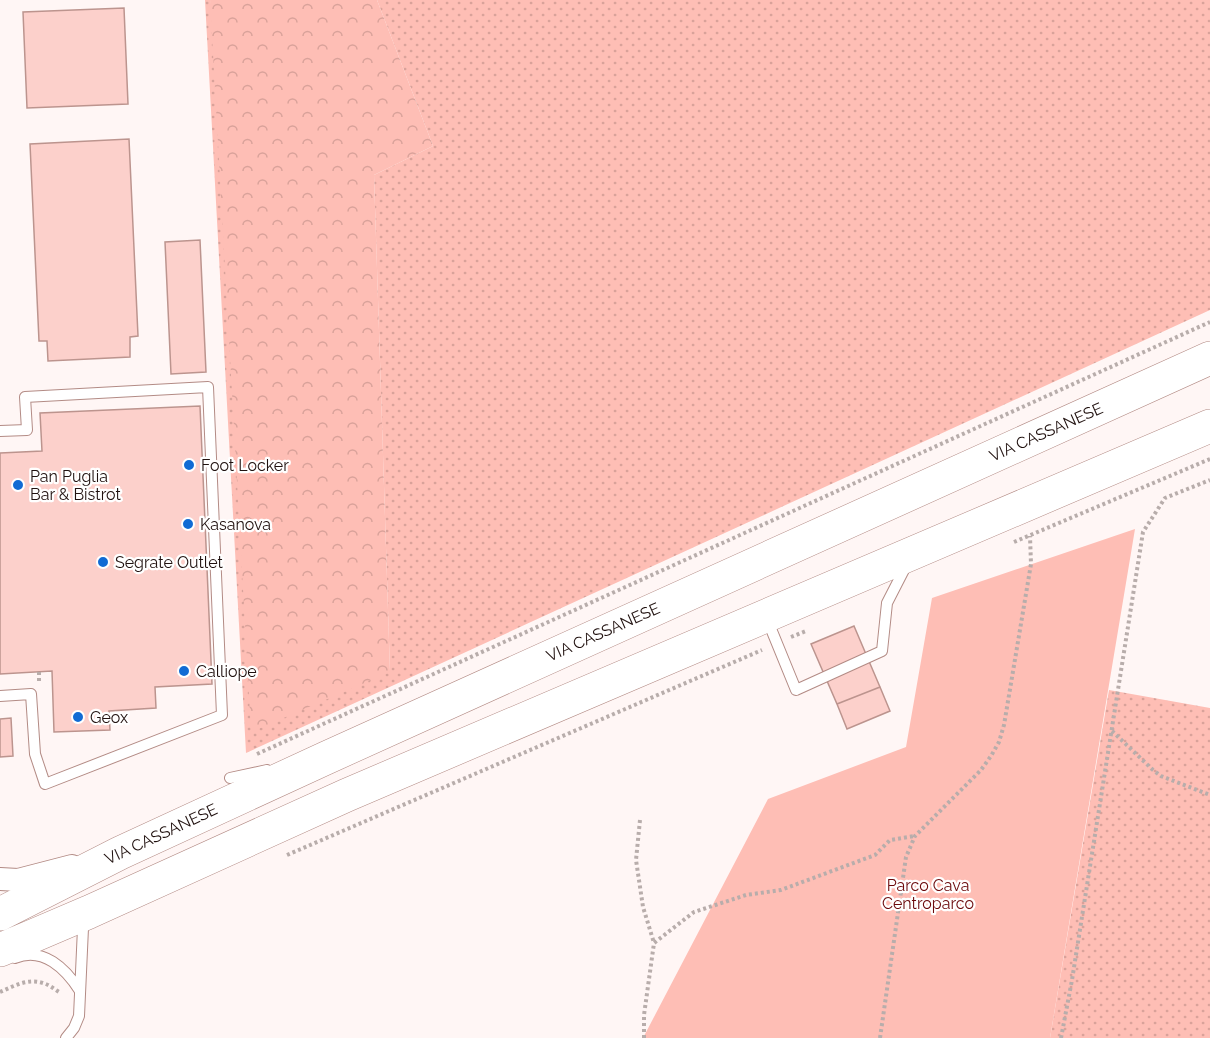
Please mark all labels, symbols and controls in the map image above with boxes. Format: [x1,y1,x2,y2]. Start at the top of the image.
street label: VIA CASSANESE [986,398,1106,466]
place label: Foot Locker [201,456,289,475]
marker: Foot Locker [182,458,196,472]
place label: Pan Puglia Bar & Bistrot [30,467,121,504]
marker: Pan Puglia Bar & Bistrot [11,478,25,492]
place label: Kasanova [200,515,271,534]
marker: Kasanova [181,517,195,531]
place label: Segrate Outlet [115,553,223,572]
marker: Segrate Outlet [96,555,110,569]
street label: VIA CASSANESE [543,598,663,666]
place label: Calliope [196,662,257,681]
marker: Calliope [177,664,191,678]
place label: Geox [90,708,128,727]
marker: Geox [71,710,85,724]
street label: VIA CASSANESE [102,799,221,868]
park label: Parco Cava Centroparco [882,876,974,913]

